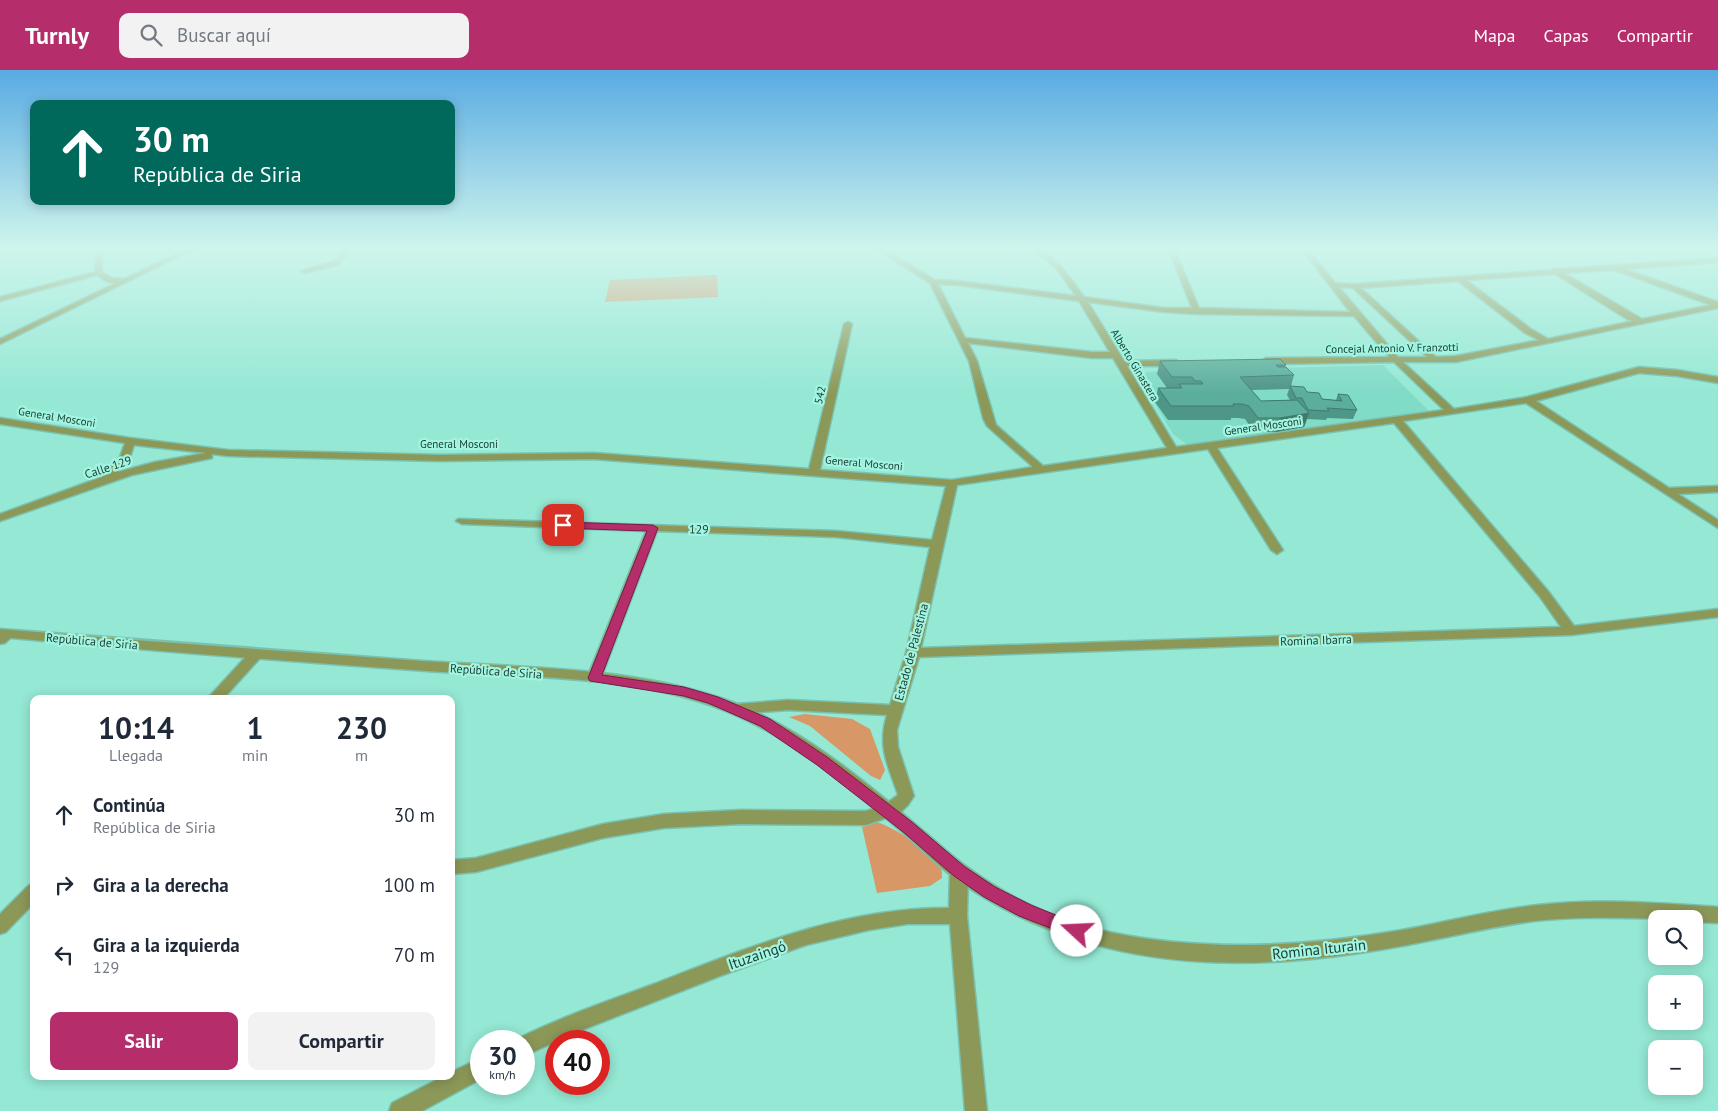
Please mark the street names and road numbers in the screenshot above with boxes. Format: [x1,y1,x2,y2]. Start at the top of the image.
street label: Alberto Ginastera [1108,326,1162,404]
street label: Concejal Antonio V. Franzotti [1325,340,1459,356]
street label: 542 [811,385,829,405]
street label: General Mosconi [17,404,97,430]
street label: General Mosconi [1223,414,1303,438]
street label: General Mosconi [420,437,498,451]
street label: Calle 129 [83,452,133,482]
street label: General Mosconi [824,453,904,473]
street label: 129 [689,521,709,537]
street label: Estado de Palestina [891,602,931,702]
street label: República de Siria [46,630,139,652]
street label: Romina Ibarra [1280,631,1352,649]
street label: República de Siria [450,660,542,682]
street label: Romina Iturain [1271,935,1367,963]
street label: Ituzaingó [726,936,788,974]

